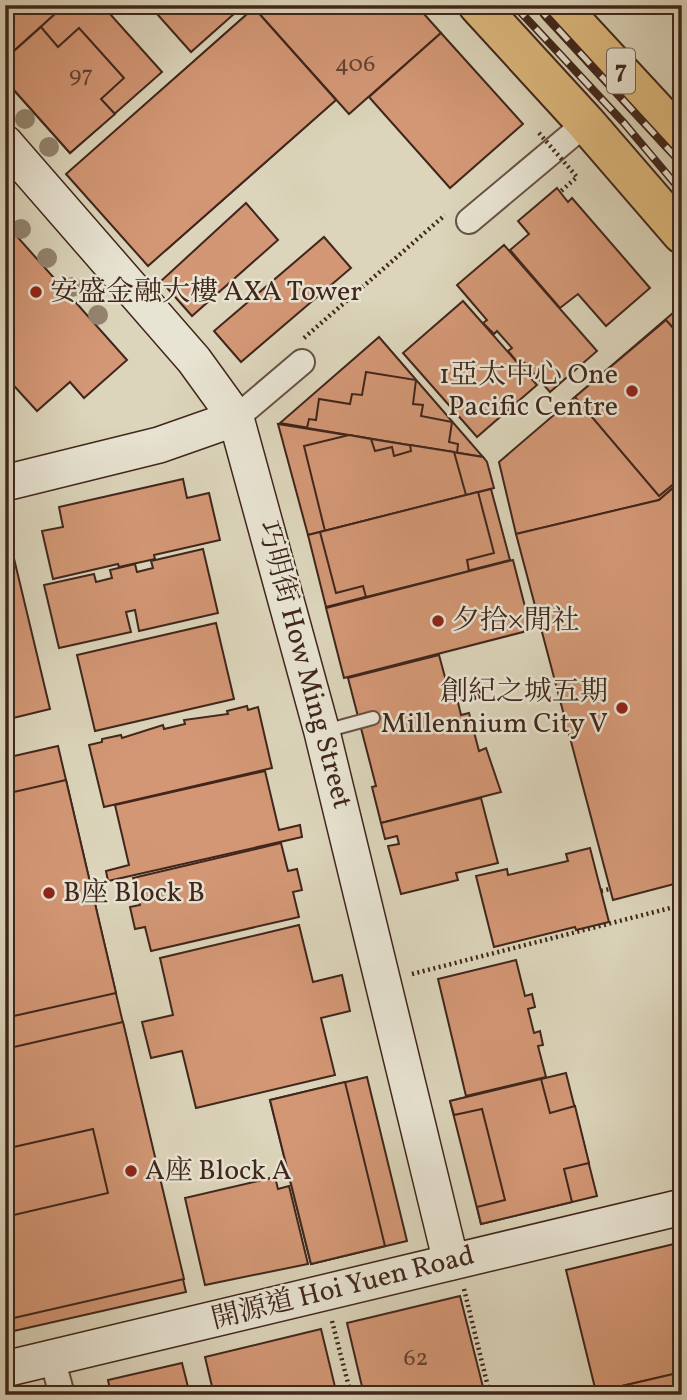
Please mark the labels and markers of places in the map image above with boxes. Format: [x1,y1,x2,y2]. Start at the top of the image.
place label: 安盛金融大樓 AXA Tower [50,273,362,312]
marker: 安盛金融大樓 AXA Tower [28,284,44,300]
place label: 1亞太中心 One Pacific Centre [439,356,618,427]
marker: 1亞太中心 One Pacific Centre [624,383,640,399]
place label: 夕拾×閒社 [452,602,579,641]
marker: 夕拾×閒社 [430,613,446,629]
place label: 創紀之城五期 Millennium City V [381,673,608,744]
marker: 創紀之城五期 Millennium City V [614,700,630,716]
place label: B座 Block B [63,874,205,913]
marker: B座 Block B [41,885,57,901]
place label: A座 Block A [145,1152,292,1191]
marker: A座 Block A [123,1163,139,1179]

